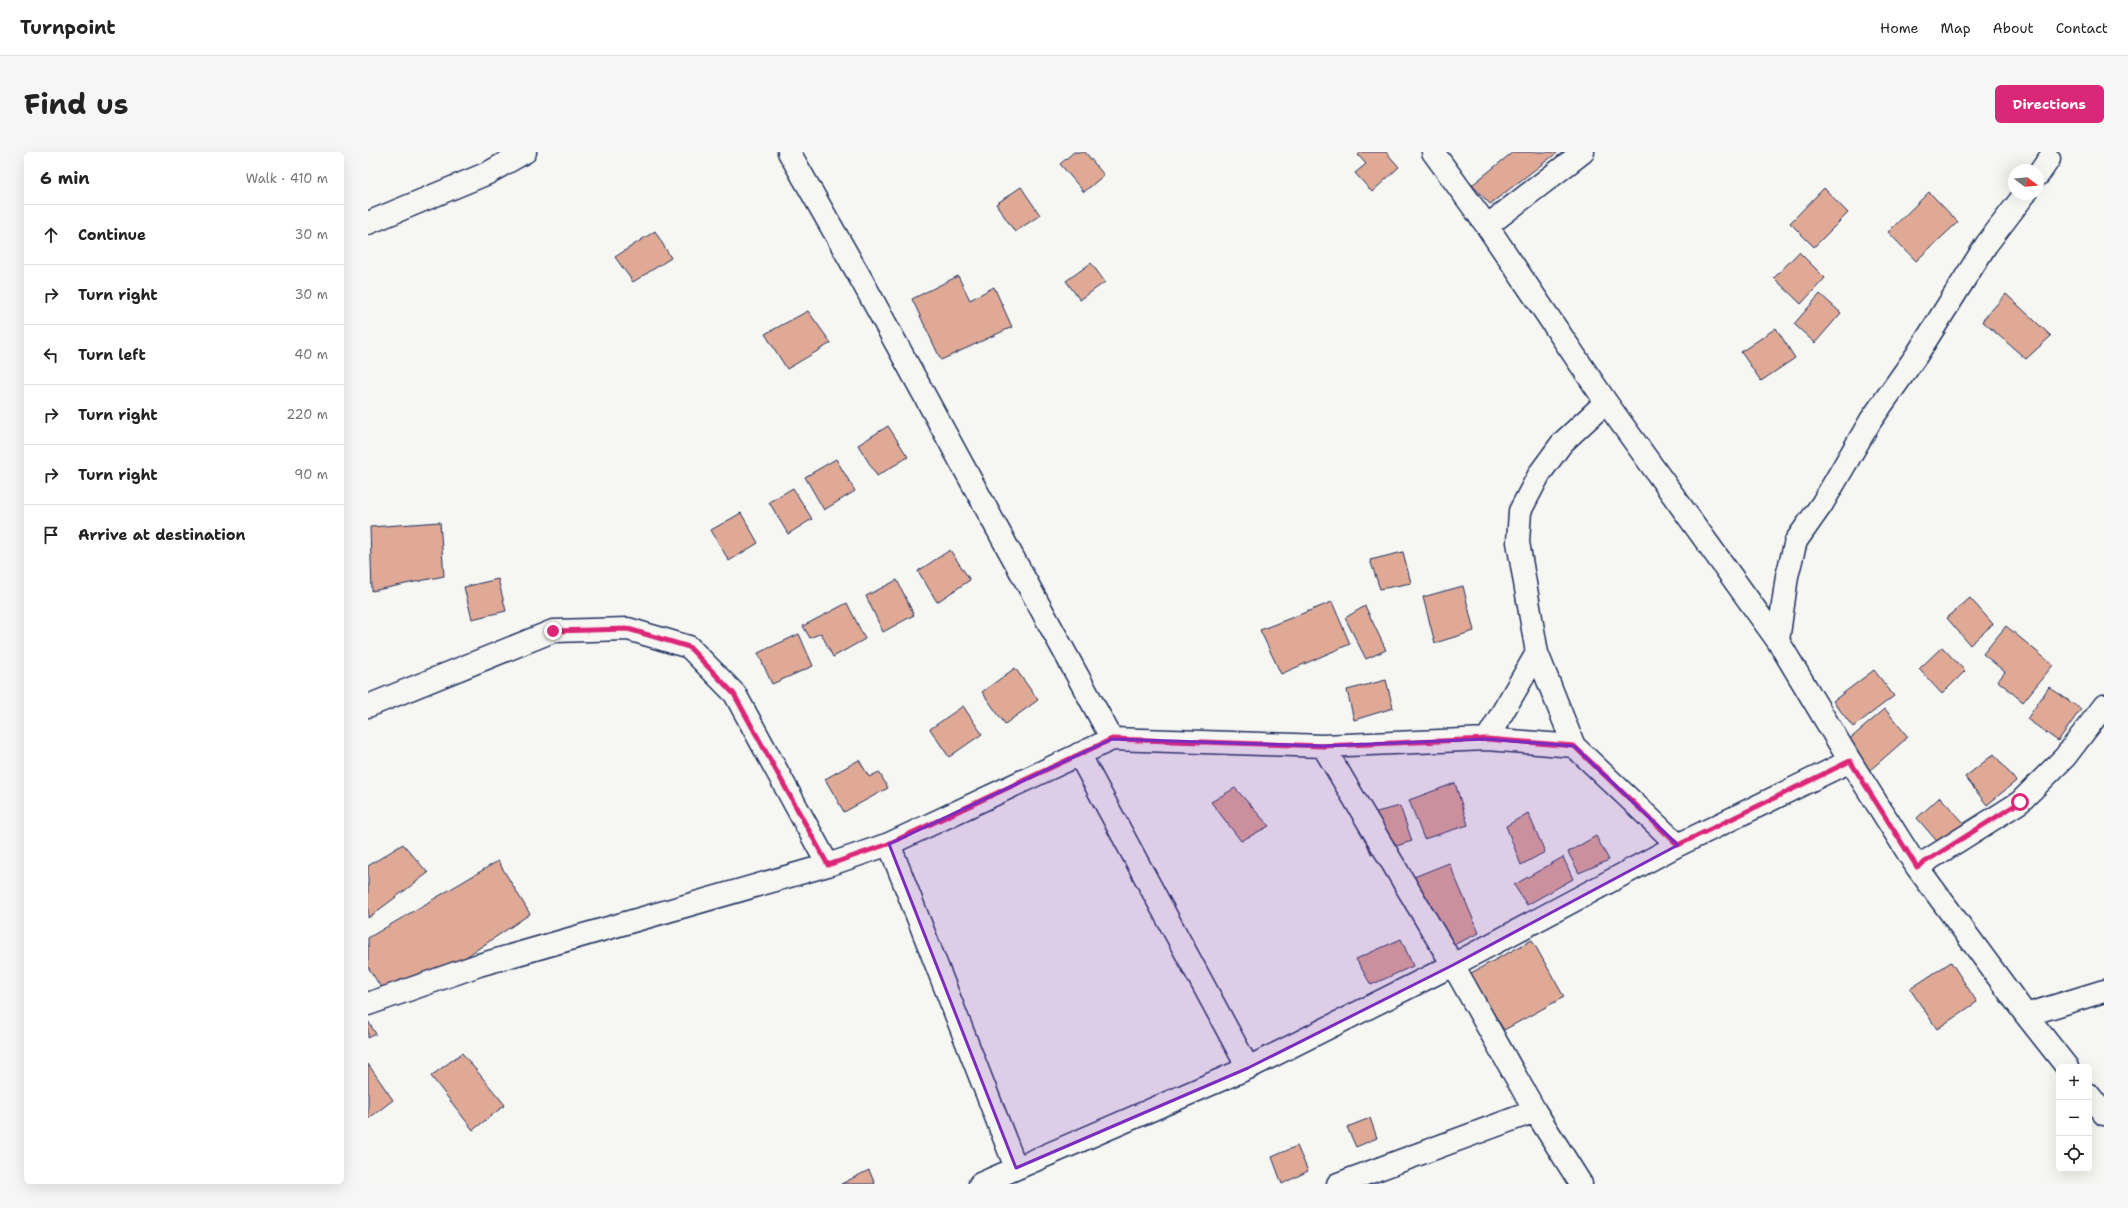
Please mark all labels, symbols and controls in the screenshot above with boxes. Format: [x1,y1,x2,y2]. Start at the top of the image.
text: Turnpoint [20,15,116,40]
text: Home [1880,19,1919,37]
text: Map [1941,19,1971,37]
text: About [1993,19,2034,37]
text: Contact [2056,19,2108,37]
text: Find us [24,85,129,123]
button: Directions [1995,85,2104,123]
north arrow [2008,164,2044,200]
text: 6 min [40,167,90,189]
text: Walk · 410 m [246,170,328,187]
icon: ahead [40,224,62,246]
text: Continue [78,225,146,245]
text: 30 m [294,226,328,243]
icon: right [40,284,62,306]
text: Turn right [78,285,158,305]
text: 30 m [294,286,328,303]
icon: left [40,344,62,366]
text: Turn left [78,345,146,365]
text: 40 m [294,346,328,363]
icon: right [40,404,62,426]
text: Turn right [78,405,158,425]
text: 220 m [286,406,328,423]
icon: right [40,464,62,486]
text: Turn right [78,465,158,485]
text: 90 m [294,466,328,483]
icon: arrive [40,524,62,546]
text: Arrive at destination [78,525,246,545]
route end [544,622,562,640]
route start [2011,793,2029,811]
map controls [2056,1064,2092,1172]
button: + [2056,1064,2092,1100]
button: − [2056,1100,2092,1136]
button: locate [2056,1136,2092,1172]

